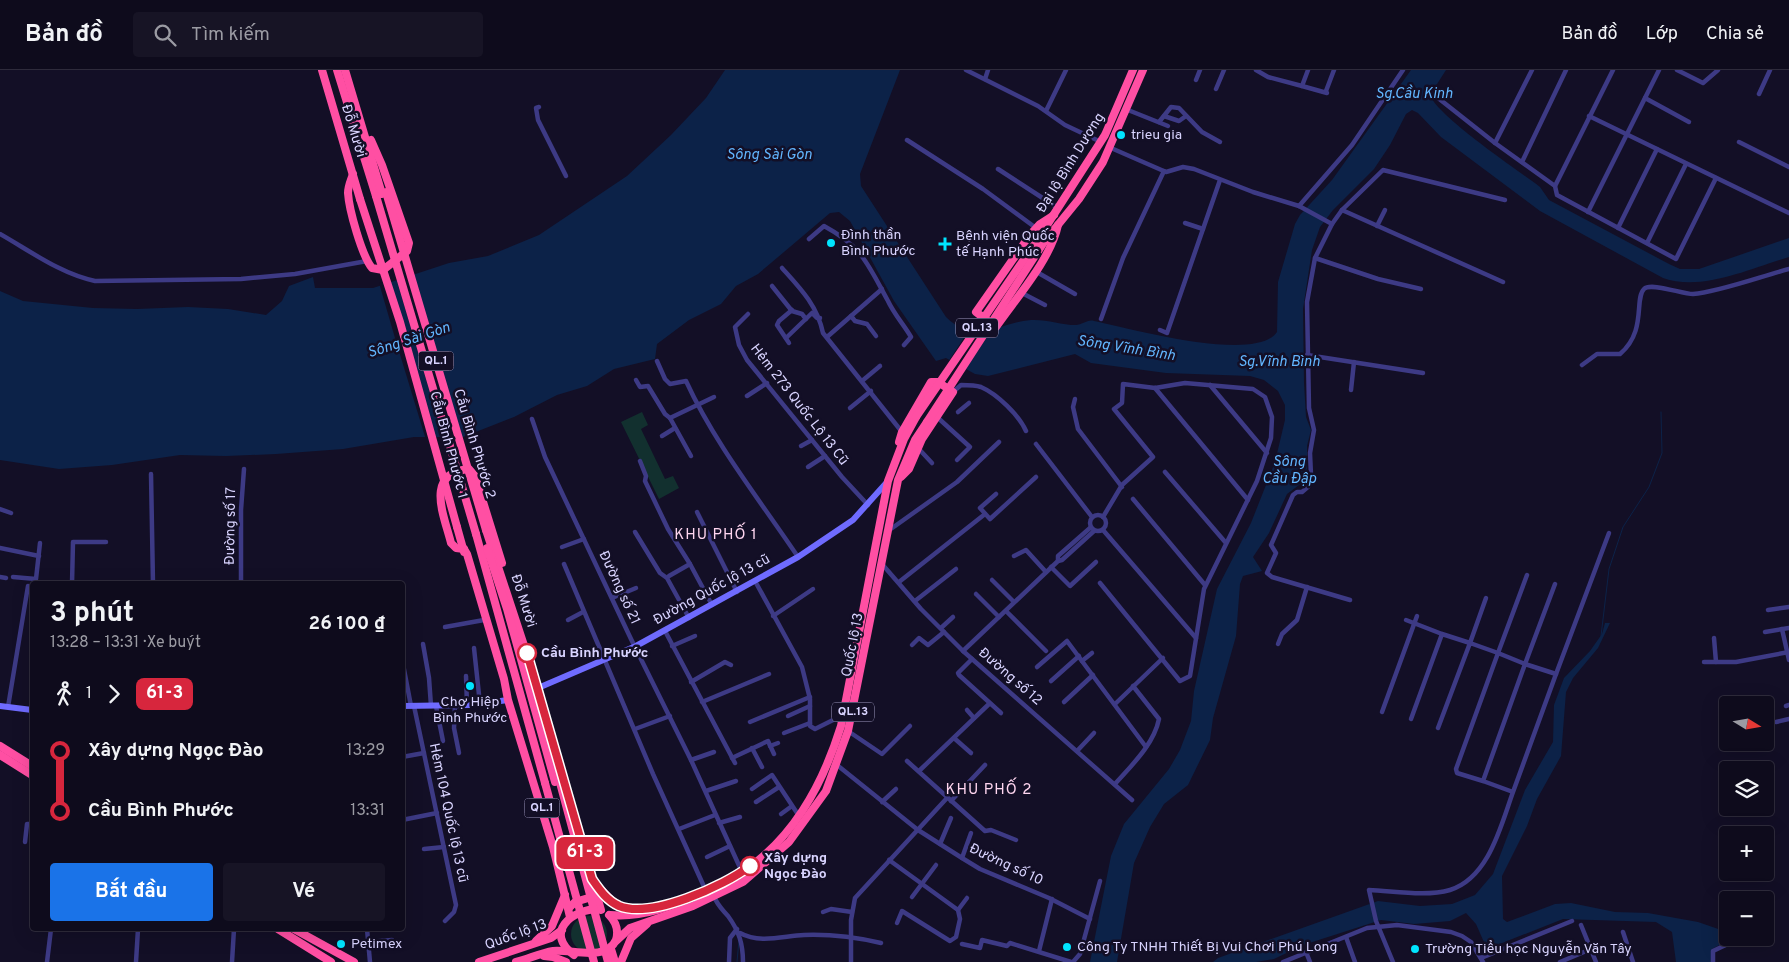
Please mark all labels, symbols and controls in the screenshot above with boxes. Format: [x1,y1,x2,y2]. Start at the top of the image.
search box [133,12,483,57]
text: Bản đồ [25,20,103,50]
icon: search [151,21,179,49]
text: Tìm kiếm [191,23,270,47]
text: Bản đồ [1561,23,1618,46]
text: Lớp [1646,23,1678,46]
text: Chia sẻ [1706,23,1764,46]
water label: Sg.Cầu Kinh [1375,84,1453,104]
street label: Đỗ Mười [337,102,370,160]
street label: Đại lộ Bình Dương [1033,110,1109,216]
place label: trieu gia [1131,127,1182,144]
marker: trieu gia [1115,129,1127,141]
water label: Sông Sài Gòn [726,146,812,165]
place label: Đình thần Bình Phước [841,227,916,260]
place label: Bệnh viện Quốc tế Hạnh Phúc [956,228,1055,261]
marker: Đình thần Bình Phước [825,237,837,249]
marker: Bệnh viện Quốc tế Hạnh Phúc [938,237,952,251]
road number: QL.13 [956,318,998,338]
water label: Sông Sài Gòn [365,319,453,363]
water label: Sông Vĩnh Bình [1076,332,1176,366]
street label: Hẻm 273 Quốc Lộ 13 Cũ [746,341,852,469]
road number: QL.1 [418,352,454,370]
water label: Sg.Vĩnh Bình [1238,353,1320,372]
street label: Cầu Bình Phước 2 [449,387,499,501]
street label: Cầu Bình Phước 1 [425,389,471,501]
water label: Sông Cầu Đập [1262,453,1317,489]
street label: Đường số 17 [222,487,240,565]
district label: KHU PHỐ 1 [674,522,758,545]
street label: Đường số 21 [595,549,643,627]
street label: Đường Quốc lộ 13 cũ [651,551,773,629]
street label: Đỗ Mười [506,572,540,630]
text: 3 phút [50,596,134,632]
street label: Quốc lộ 13 [838,611,868,679]
text: 26 100 ₫ [309,612,385,636]
text: 13:28 – 13:31 · Xe buýt [50,633,201,653]
marker: Cầu Bình Phước [517,643,537,663]
place label: Cầu Bình Phước [541,645,648,662]
street label: Đường số 12 [975,645,1045,709]
icon: walk [50,680,78,708]
icon: forward [100,680,128,708]
marker: Chợ Hiệp Bình Phước [464,680,476,692]
text: 61-3 [146,682,183,705]
text: 1 [86,684,92,704]
place label: Chợ Hiệp Bình Phước [433,694,507,727]
north arrow [1719,696,1774,751]
map controls [1719,696,1774,946]
road number: QL.13 [832,702,874,722]
text: Xây dựng Ngọc Đào [88,739,264,763]
text: 13:29 [346,741,385,761]
street label: Hẻm 104 Quốc lộ 13 cũ [425,742,471,884]
button: layers [1719,761,1774,816]
district label: KHU PHỐ 2 [946,777,1032,800]
road number: QL.1 [524,798,560,818]
text: Cầu Bình Phước [88,799,234,823]
text: 13:31 [350,801,385,821]
button: + [1719,826,1774,881]
line badge: 61-3 [550,837,620,869]
street label: Đường số 10 [966,840,1046,890]
text: 61-3 [566,841,604,864]
place label: Xây dựng Ngọc Đào [764,850,827,883]
marker: Xây dựng Ngọc Đào [740,856,760,876]
button: Bắt đầu [50,863,213,921]
button: Vé [223,863,385,921]
button: − [1719,891,1774,946]
street label: Quốc lộ 13 [483,916,549,954]
place label: Petimex [351,936,402,953]
marker: Petimex [335,938,347,950]
place label: Công Ty TNHH Thiết Bị Vui Chơi Phú Long [1077,939,1337,956]
place label: Trường Tiểu học Nguyễn Văn Tây [1425,940,1632,958]
marker: Công Ty TNHH Thiết Bị Vui Chơi Phú Long [1061,941,1073,953]
marker: Trường Tiểu học Nguyễn Văn Tây [1409,943,1421,955]

